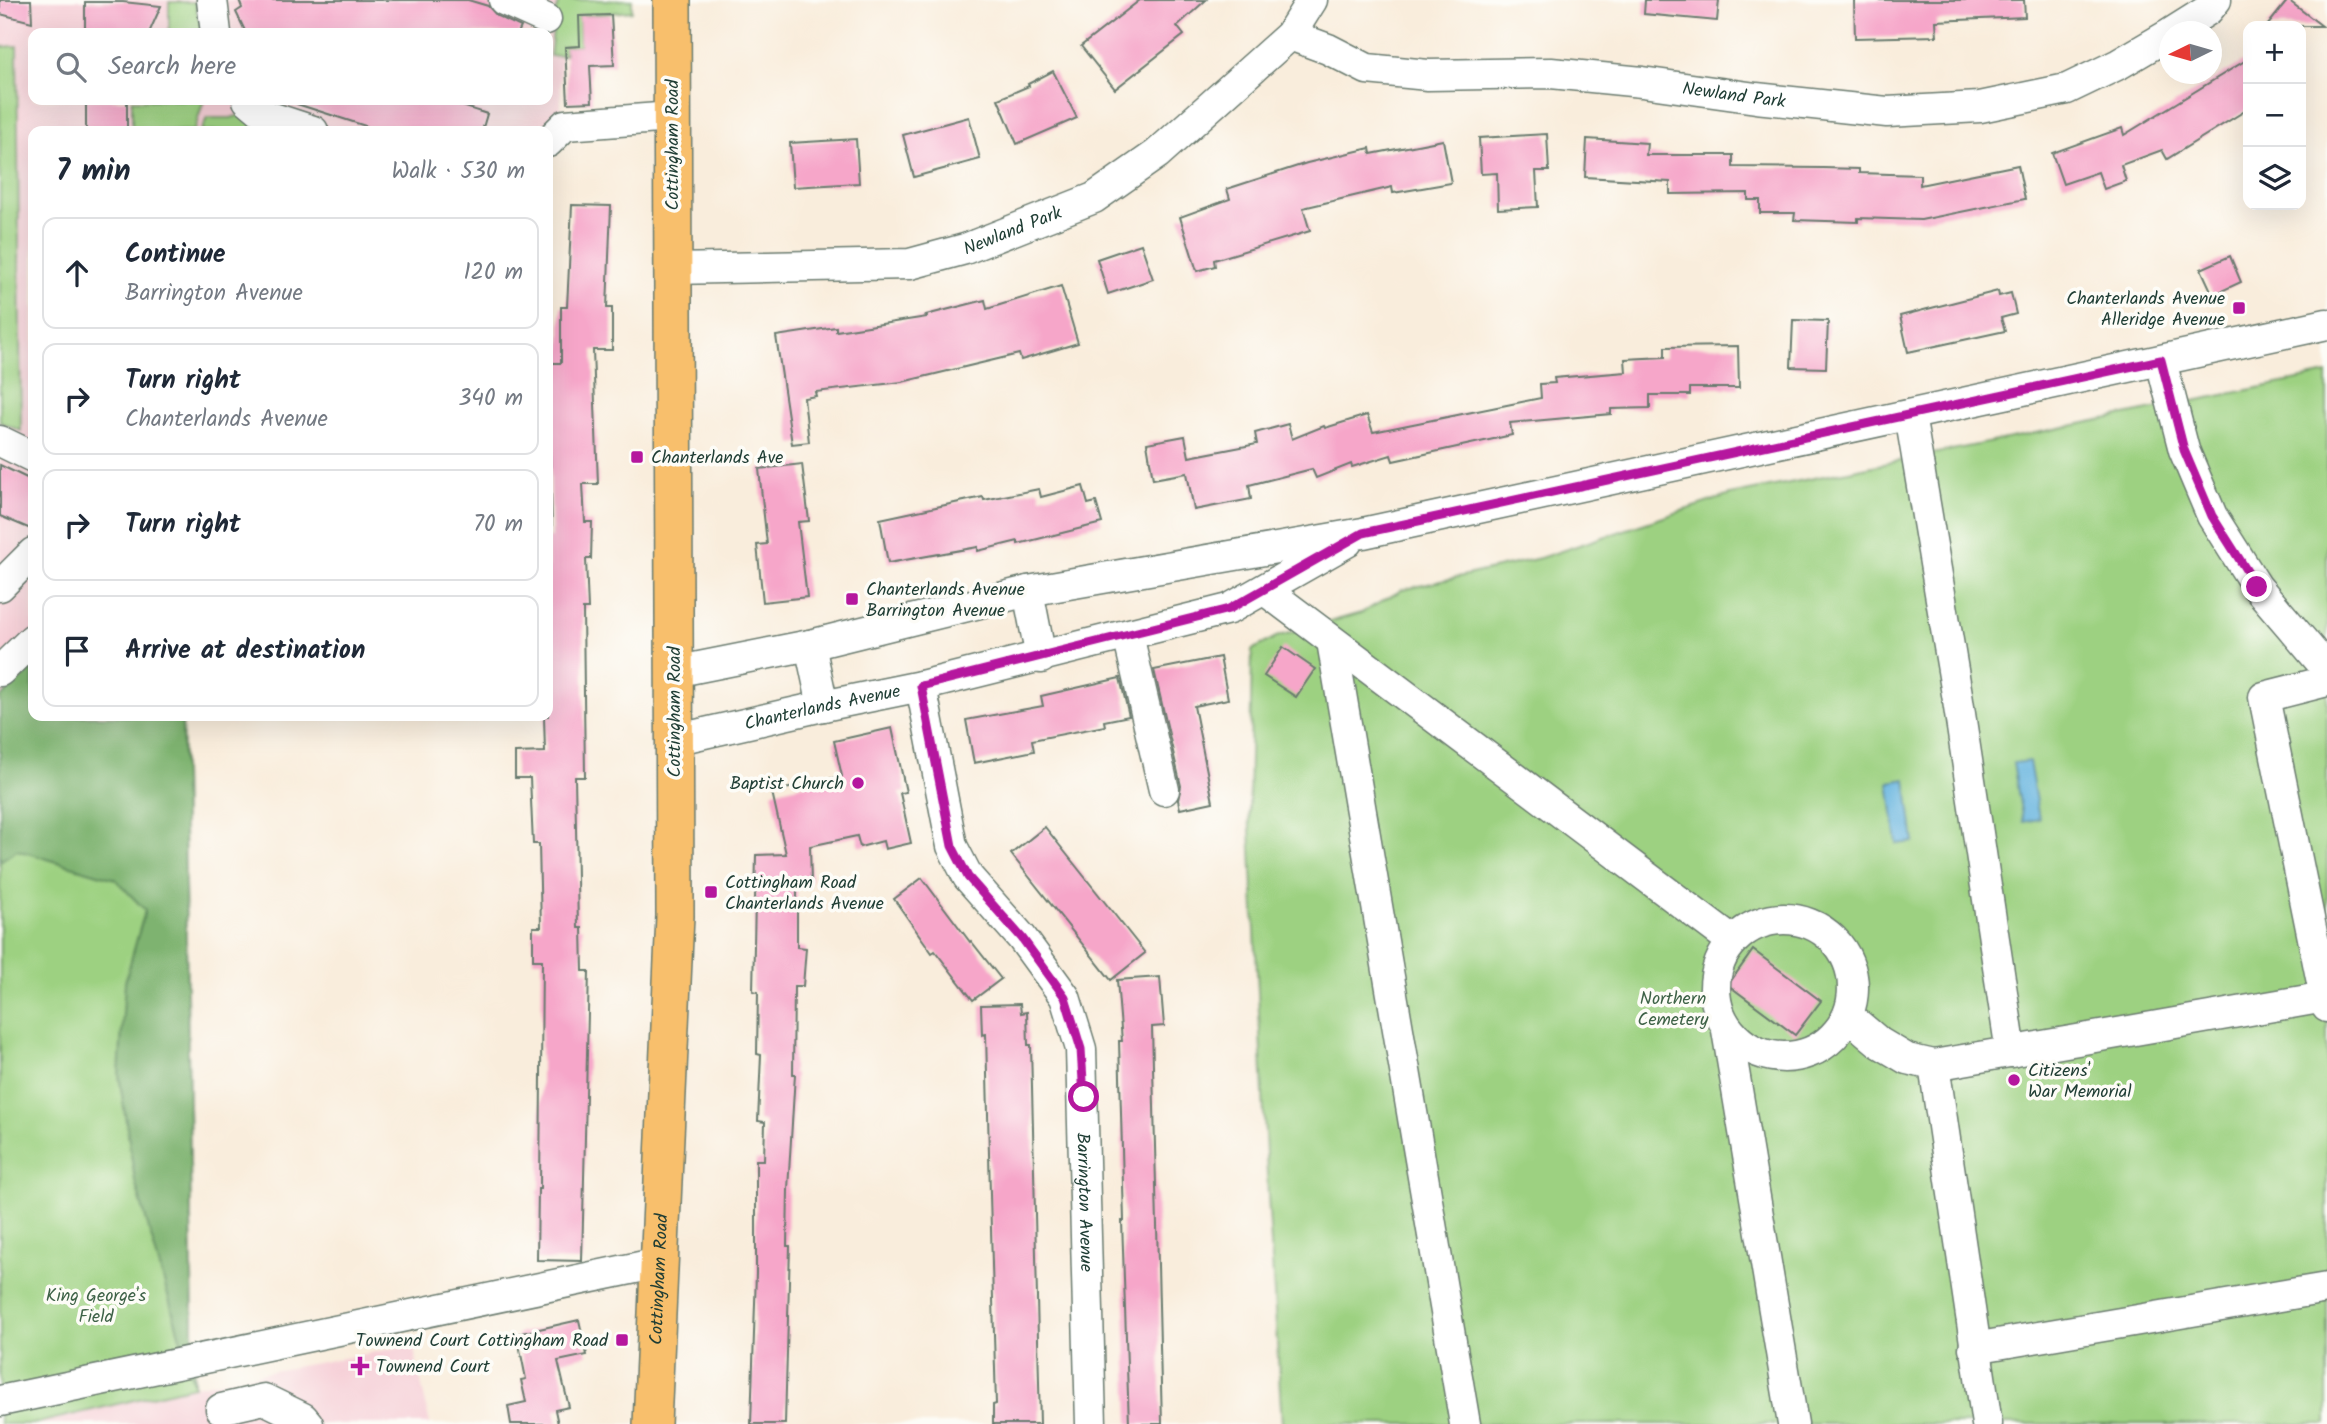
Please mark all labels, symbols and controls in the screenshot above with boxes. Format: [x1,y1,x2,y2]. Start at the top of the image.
north arrow [2159,21,2222,84]
map controls [2243,21,2306,210]
button: + [2243,21,2306,84]
search box [28,28,553,105]
text: Search here [108,46,236,88]
icon: search [52,48,90,86]
street label: Newland Park [1680,75,1787,117]
street label: Cottingham Road [659,78,688,211]
button: − [2243,84,2306,147]
button: layers [2243,147,2306,210]
text: 7 min [56,148,131,196]
text: Walk · 530 m [391,154,525,190]
street label: Newland Park [959,199,1067,264]
text: Continue [125,234,226,276]
icon: ahead [58,254,96,292]
text: 120 m [463,255,523,291]
text: Barrington Avenue [125,276,303,312]
place label: Chanterlands Avenue Alleridge Avenue [2066,285,2225,335]
marker: Chanterlands Avenue Alleridge Avenue [2231,300,2247,316]
text: Turn right [125,360,241,402]
icon: right [58,380,96,418]
text: 340 m [458,381,523,417]
text: Chanterlands Avenue [125,402,328,438]
place label: Chanterlands Ave [651,444,783,473]
marker: Chanterlands Ave [629,449,645,465]
text: Turn right [125,504,241,546]
icon: right [58,506,96,544]
text: 70 m [473,507,523,543]
route end [2241,571,2272,602]
place label: Chanterlands Avenue Barrington Avenue [866,576,1025,626]
marker: Chanterlands Avenue Barrington Avenue [844,591,860,607]
text: Arrive at destination [125,630,365,672]
icon: arrive [58,632,96,670]
street label: Cottingham Road [661,645,690,778]
street label: Chanterlands Avenue [742,678,903,739]
place label: Baptist Church [730,770,844,799]
marker: Baptist Church [850,775,866,791]
place label: Cottingham Road Chanterlands Avenue [725,869,884,919]
marker: Cottingham Road Chanterlands Avenue [703,884,719,900]
park label: Northern Cemetery [1638,985,1709,1035]
place label: Citizens' War Memorial [2028,1057,2132,1107]
marker: Citizens' War Memorial [2006,1072,2022,1088]
route start [1068,1081,1099,1112]
street label: Barrington Avenue [1067,1132,1100,1272]
street label: Cottingham Road [643,1212,678,1345]
park label: King George's Field [46,1282,147,1332]
place label: Townend Court Cottingham Road [356,1327,609,1356]
marker: Townend Court Cottingham Road [614,1332,630,1348]
place label: Townend Court [376,1353,491,1382]
marker: Townend Court [350,1356,370,1376]

